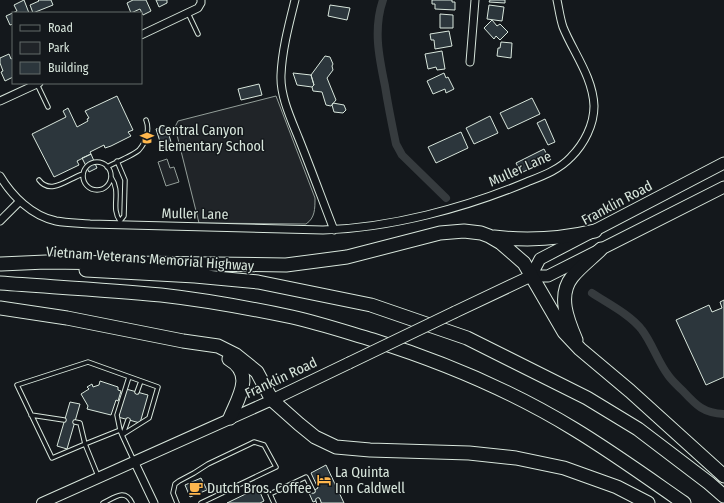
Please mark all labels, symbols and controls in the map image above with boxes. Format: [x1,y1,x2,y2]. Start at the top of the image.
legend [12,12,142,84]
text: Road [48,21,73,35]
text: Park [48,41,70,55]
text: Building [48,61,89,75]
place label: Central Canyon Elementary School [158,122,265,155]
school or university icon: Central Canyon Elementary School [139,130,155,146]
street label: Muller Lane [486,148,554,190]
street label: Franklin Road [579,177,655,229]
street label: Muller Lane [161,205,229,223]
street label: Vietnam Veterans Memorial Highway [45,243,255,275]
street label: Franklin Road [242,354,320,402]
place label: La Quinta Inn Caldwell [335,464,405,497]
hotel icon: La Quinta Inn Caldwell [316,472,332,488]
cafe icon: Dutch Bros. Coffee [188,480,204,496]
place label: Dutch Bros. Coffee [207,480,312,497]

